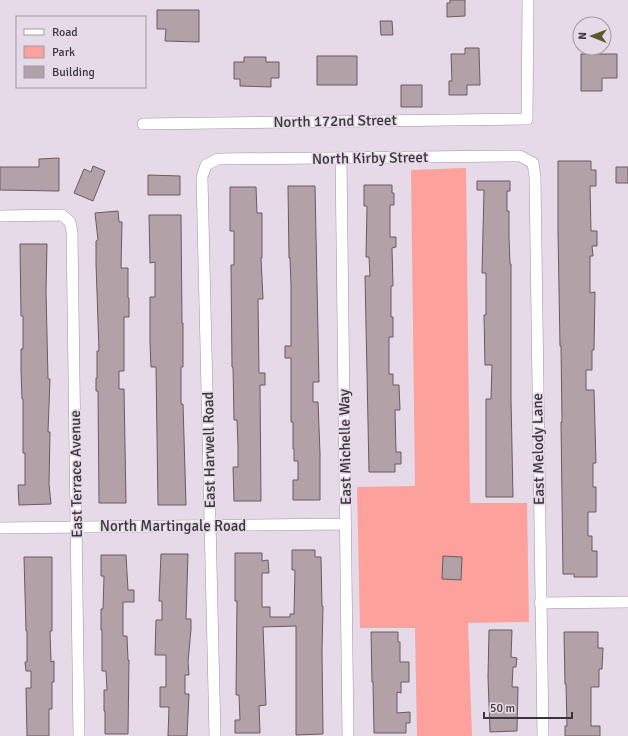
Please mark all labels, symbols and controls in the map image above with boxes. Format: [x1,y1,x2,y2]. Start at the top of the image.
legend [16,16,146,88]
north arrow [572,16,612,56]
text: Road [52,25,78,40]
text: N [576,32,589,40]
text: Park [52,45,75,60]
text: Building [52,65,95,80]
street label: North 172nd Street [273,111,397,131]
street label: North Kirby Street [312,148,428,168]
street label: East Michelle Way [335,389,355,505]
street label: East Harwell Road [199,391,219,509]
street label: East Melody Lane [528,393,548,505]
street label: East Terrace Avenue [66,410,86,538]
street label: North Martingale Road [100,517,246,535]
scale bar [484,694,572,720]
text: 50 m [490,701,515,716]

